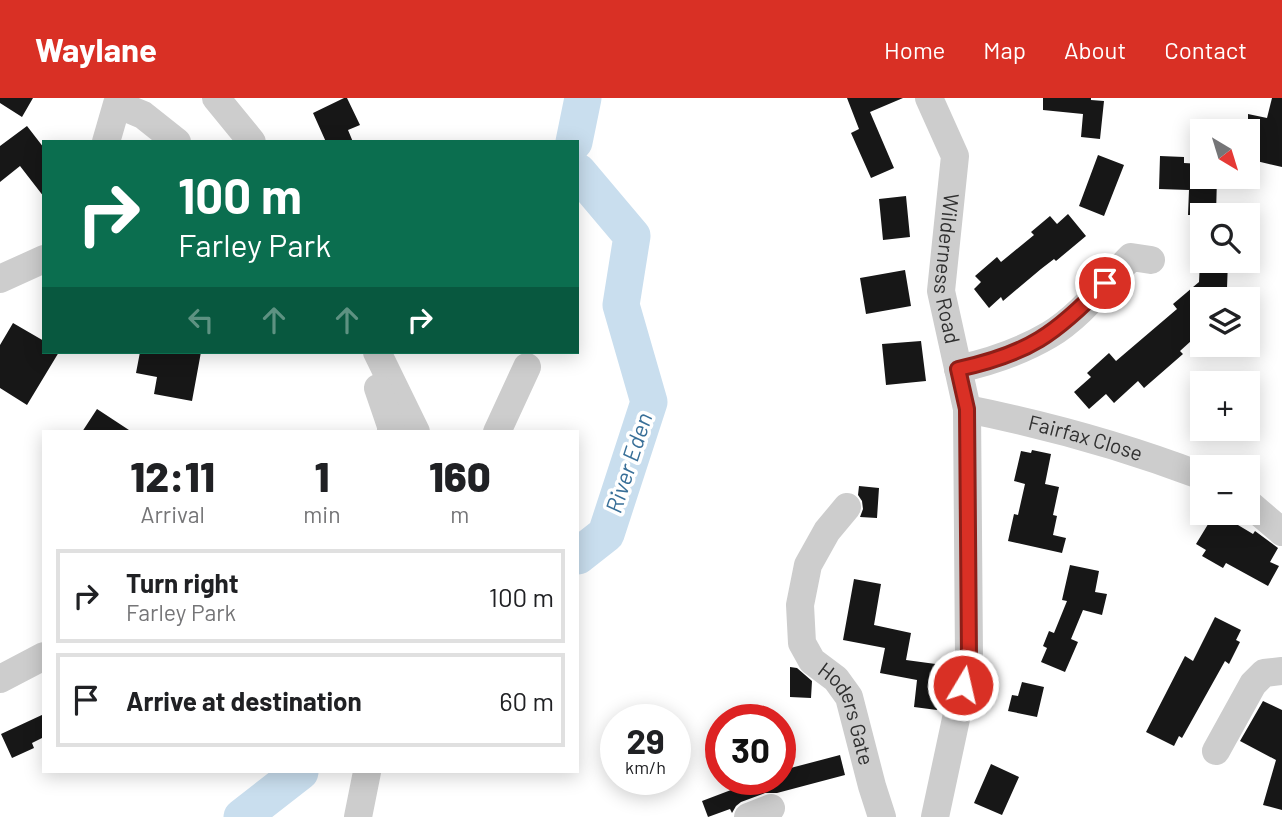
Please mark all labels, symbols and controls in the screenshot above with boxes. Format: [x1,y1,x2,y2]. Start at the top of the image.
text: Waylane [35,29,157,69]
text: Home [884,35,945,64]
text: Map [983,35,1026,64]
text: About [1064,35,1126,64]
text: Contact [1164,35,1247,64]
north arrow [1190,119,1260,189]
map controls [1190,119,1260,525]
text: 100 m [178,165,302,224]
icon: right [63,168,154,259]
street label: Wilderness Road [930,192,966,346]
button: search [1190,203,1260,273]
text: Farley Park [178,225,331,263]
pin [1075,253,1135,313]
icon: arrive [1086,264,1124,302]
button: layers [1190,287,1260,357]
icon: left [182,301,220,339]
icon: ahead [255,301,293,339]
icon: ahead [328,301,366,339]
icon: right [401,301,439,339]
button: + [1190,371,1260,441]
water label: River Eden [599,409,657,516]
street label: Fairfax Close [1026,409,1146,465]
text: 12:11 [130,450,215,500]
text: 1 [314,450,329,500]
text: 160 [429,450,491,500]
button: − [1190,455,1260,525]
text: Arrival [140,500,205,528]
text: min [303,500,341,528]
text: m [450,500,469,528]
text: Turn right [126,567,239,598]
icon: right [67,577,105,615]
text: 100 m [489,581,554,612]
text: Farley Park [126,598,236,626]
position arrow [926,648,1000,722]
street label: Hoders Gate [814,656,880,768]
icon: arrive [67,681,105,719]
text: Arrive at destination [126,685,362,716]
text: 60 m [499,685,554,716]
speed limit sign: 30 [705,704,796,795]
text: 29 [626,719,665,761]
text: km/h [625,756,666,778]

